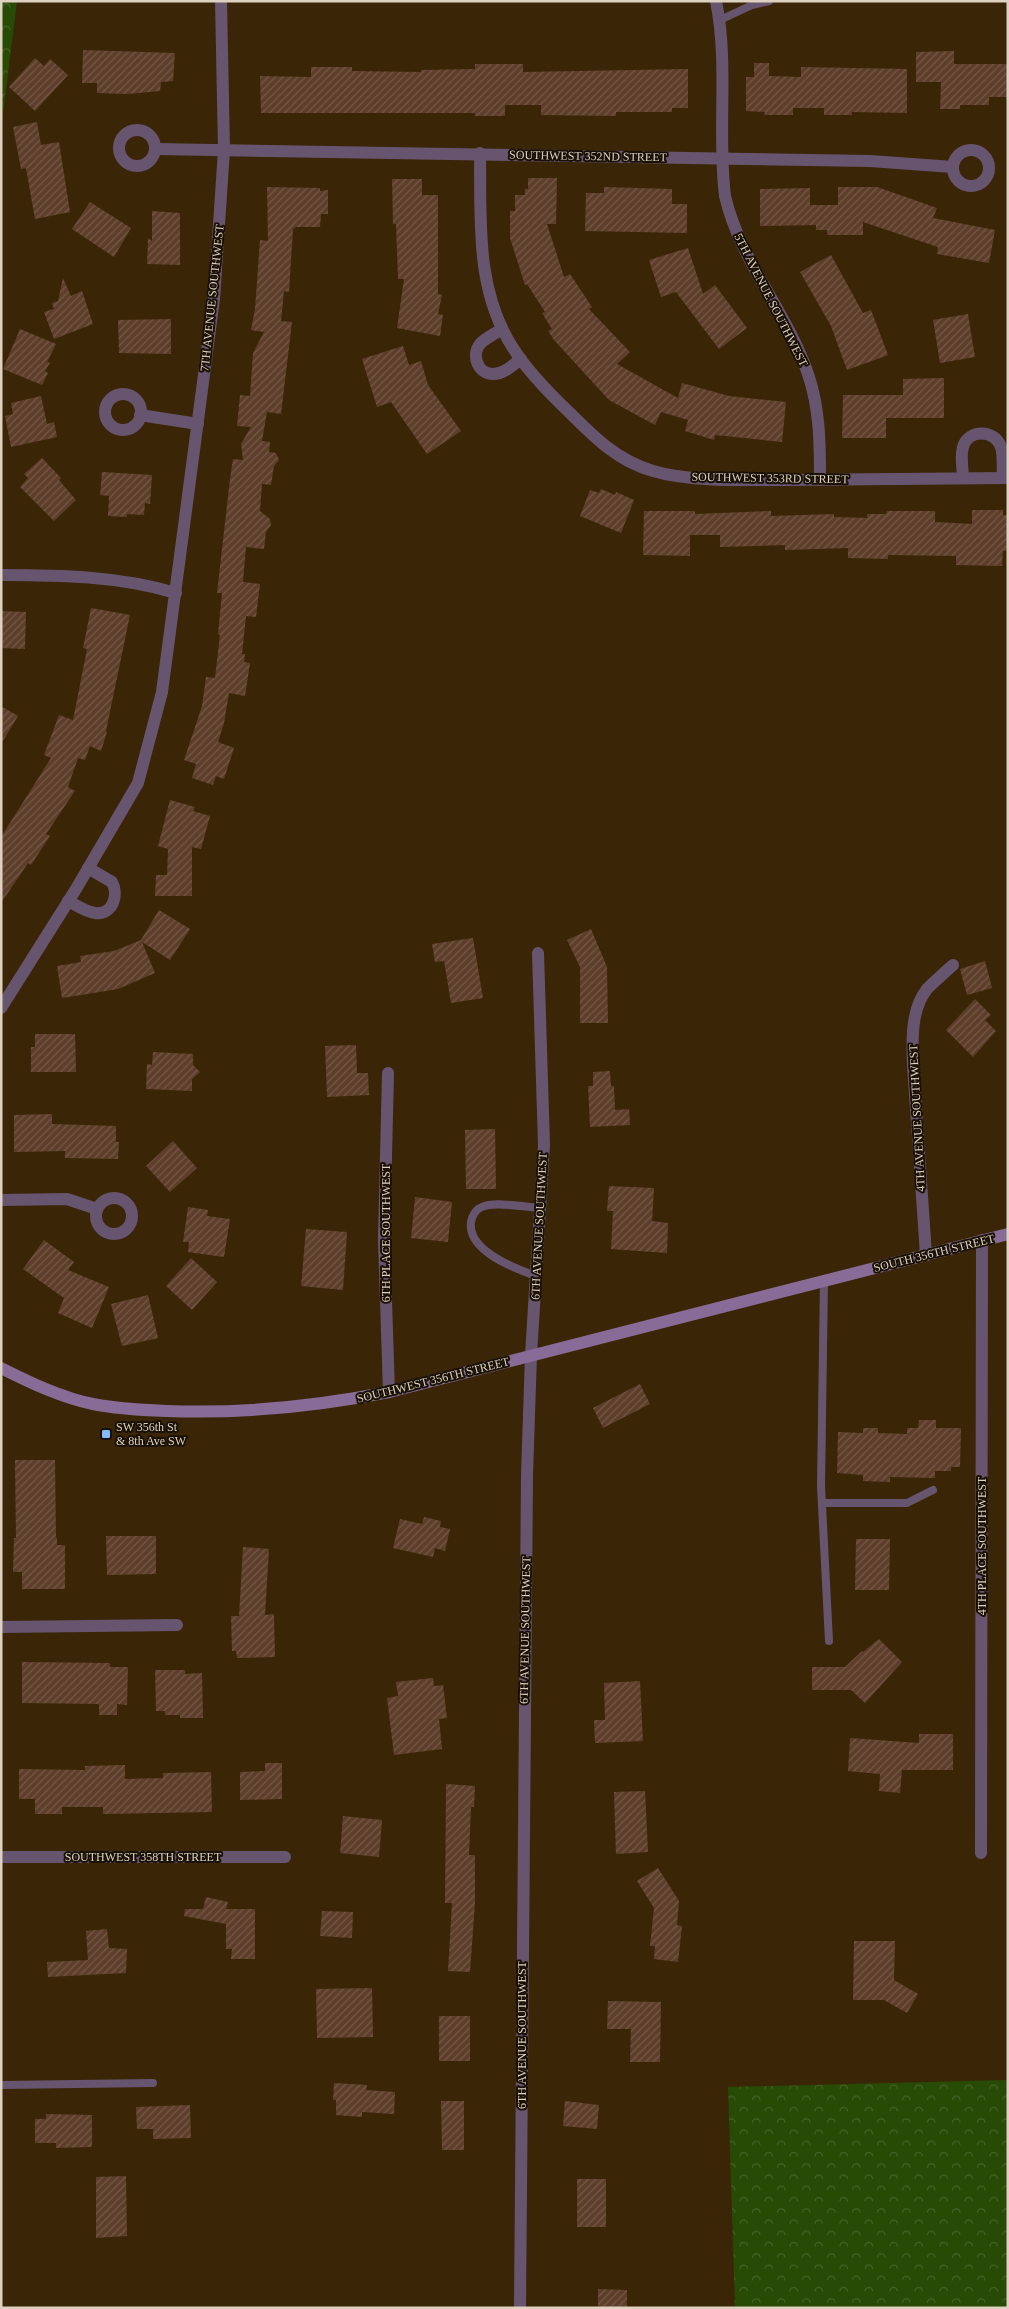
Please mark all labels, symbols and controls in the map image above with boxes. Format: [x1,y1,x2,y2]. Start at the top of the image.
street label: SOUTHWEST 352ND STREET [509,148,668,164]
street label: 7TH AVENUE SOUTHWEST [197,223,227,372]
street label: 5TH AVENUE SOUTHWEST [731,231,811,370]
street label: SOUTHWEST 353RD STREET [691,470,849,486]
street label: 4TH AVENUE SOUTHWEST [906,1043,928,1192]
street label: 6TH AVENUE SOUTHWEST [528,1151,550,1300]
street label: 6TH PLACE SOUTHWEST [379,1163,393,1302]
street label: SOUTH 356TH STREET [872,1231,996,1275]
street label: SOUTHWEST 356TH STREET [355,1354,511,1406]
place label: SW 356th St & 8th Ave SW [116,1420,187,1448]
marker: SW 356th St & 8th Ave SW [100,1428,112,1440]
street label: 4TH PLACE SOUTHWEST [975,1476,989,1615]
street label: 6TH AVENUE SOUTHWEST [517,1555,533,1704]
street label: SOUTHWEST 358TH STREET [65,1850,222,1864]
street label: 6TH AVENUE SOUTHWEST [515,1960,529,2109]

